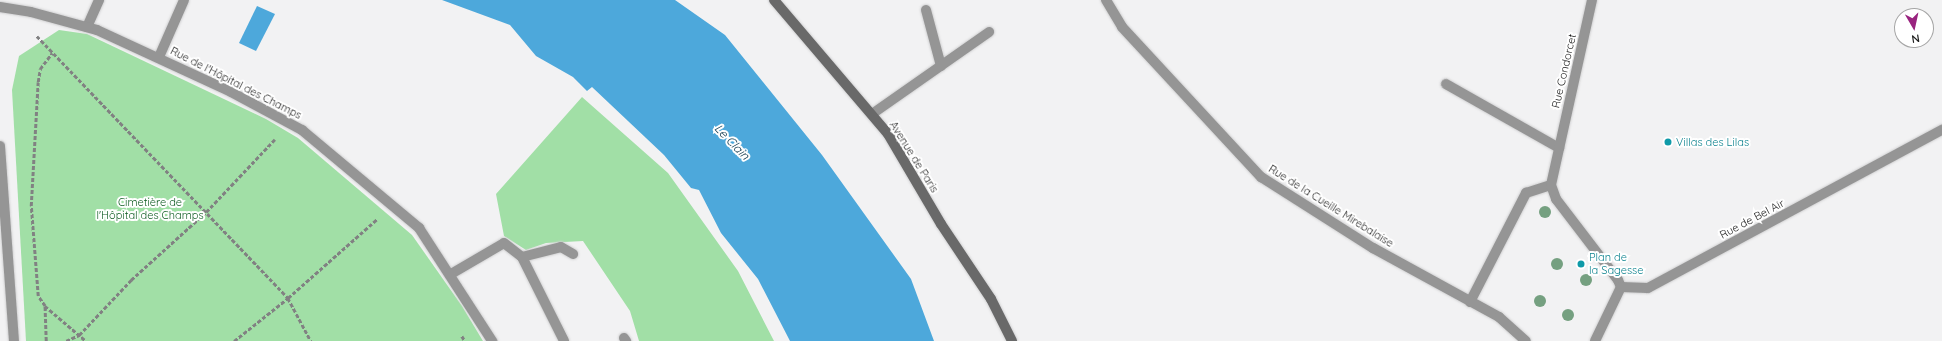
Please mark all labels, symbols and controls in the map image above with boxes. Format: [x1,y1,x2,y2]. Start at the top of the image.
north arrow [1894,8,1934,48]
text: N [1911,31,1921,46]
street label: Rue Condorcet [1549,33,1579,109]
street label: Rue de l'Hôpital des Champs [168,44,304,122]
street label: Avenue de Paris [887,119,941,195]
water label: Le Clain [712,121,752,163]
place label: Villas des Lilas [1676,135,1749,149]
marker: Villas des Lilas [1663,137,1673,147]
street label: Rue de la Cueille Mirebalaise [1266,162,1396,250]
park label: Cimetière de l'Hôpital des Champs [96,196,204,222]
street label: Rue de Bel Air [1717,196,1787,242]
place label: Plan de la Sagesse [1589,251,1643,277]
marker: Plan de la Sagesse [1576,259,1586,269]

